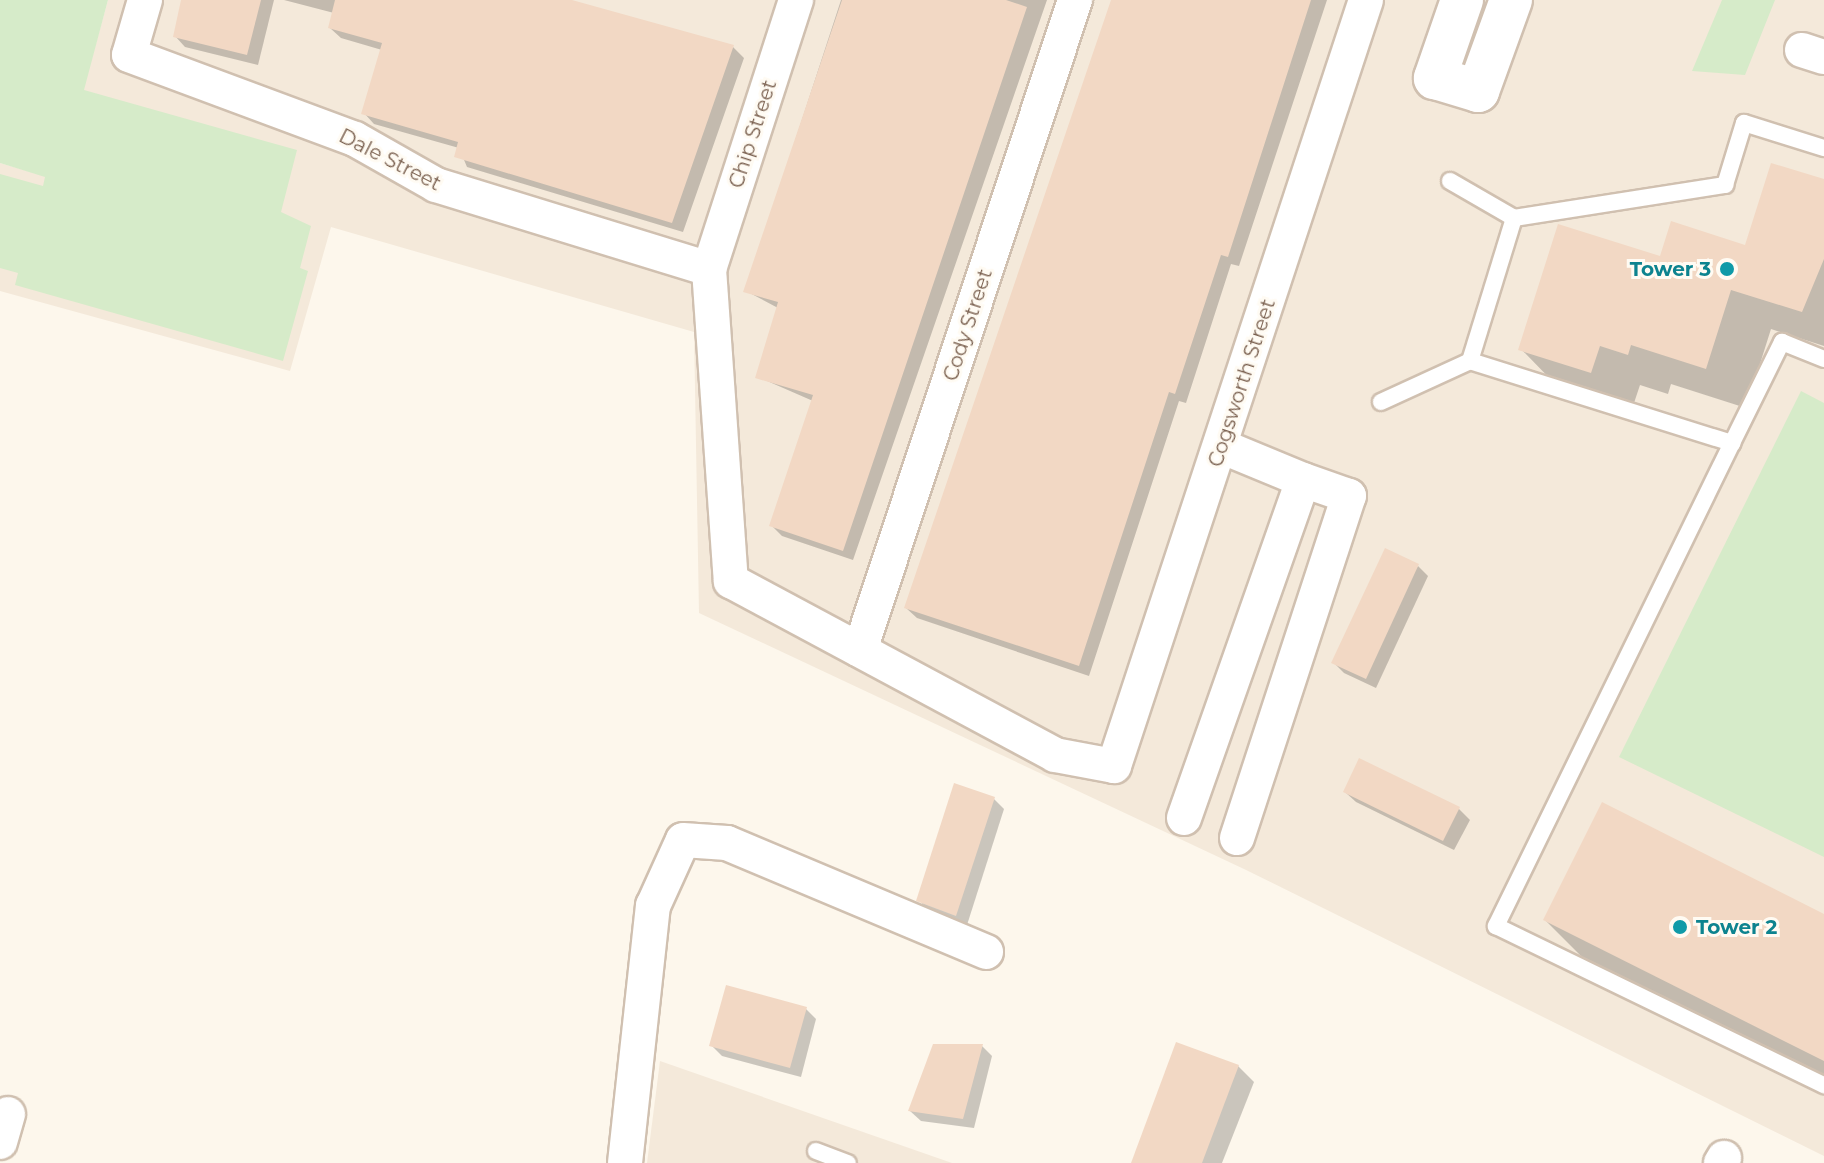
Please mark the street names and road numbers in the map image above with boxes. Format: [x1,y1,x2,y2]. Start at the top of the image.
street label: Chip Street [724,77,782,191]
street label: Dale Street [335,124,445,196]
street label: Cody Street [939,266,997,384]
street label: Cogsworth Street [1204,296,1280,470]

